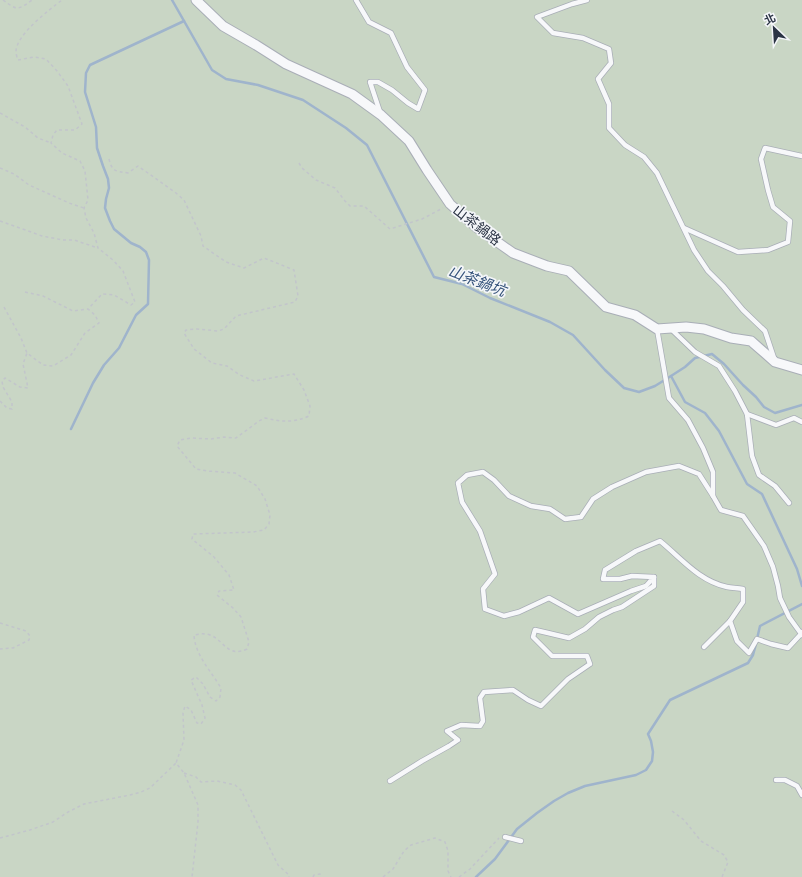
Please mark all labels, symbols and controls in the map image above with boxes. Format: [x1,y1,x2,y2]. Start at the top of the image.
north arrow [754,8,794,48]
text: 北 [762,11,778,28]
street label: 山茶鍋路 [450,201,504,249]
water label: 山茶鍋坑 [446,262,510,301]

